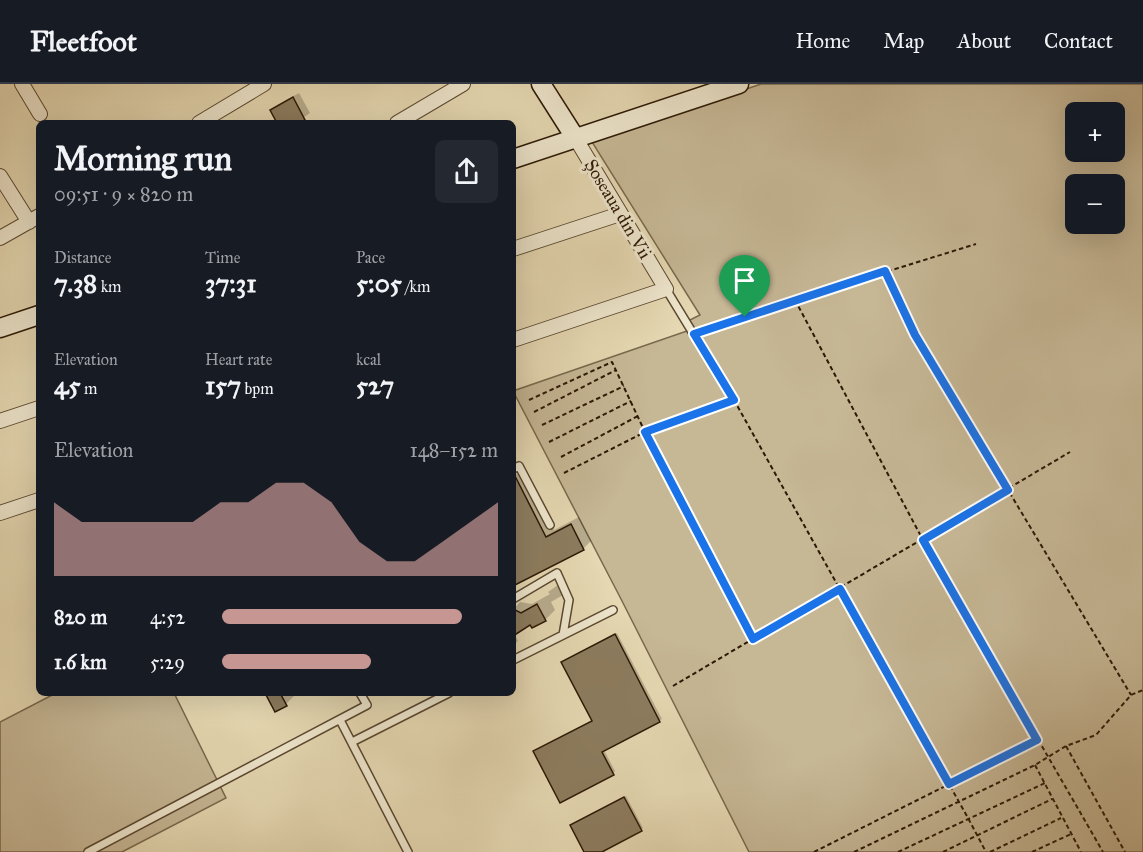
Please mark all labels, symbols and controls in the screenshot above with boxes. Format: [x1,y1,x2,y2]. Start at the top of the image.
text: Fleetfoot [30,24,137,59]
text: Home [795,28,850,54]
text: Map [883,28,924,54]
text: About [957,28,1011,54]
text: Contact [1044,28,1113,54]
map controls [1065,102,1125,234]
button: + [1065,102,1125,162]
text: Morning run [54,139,232,179]
button: share [435,140,498,203]
street label: Șoseaua din Vii [580,155,656,263]
button: − [1065,174,1125,234]
text: 09:51 · 9 × 820 m [54,182,193,206]
text: Distance [54,248,111,267]
text: Time [205,248,240,267]
text: Pace [356,248,385,267]
pin [719,255,770,317]
icon: arrive [728,264,761,297]
text: 7.38 [54,267,97,299]
text: 37:31 [205,267,257,299]
text: 5:05 [356,267,402,299]
text: km [97,277,122,296]
text: /km [402,277,430,296]
text: Elevation [54,350,118,369]
text: Heart rate [205,350,272,369]
text: kcal [356,350,381,369]
text: 45 [54,369,81,401]
text: 157 [205,369,241,401]
text: 527 [356,369,394,401]
text: m [81,379,97,398]
text: bpm [241,379,274,398]
text: Elevation [54,438,133,462]
text: 148–152 m [410,438,498,462]
text: 820 m [54,605,107,629]
text: 4:52 [150,605,185,629]
text: 1.6 km [54,650,107,674]
text: 5:29 [150,650,185,674]

